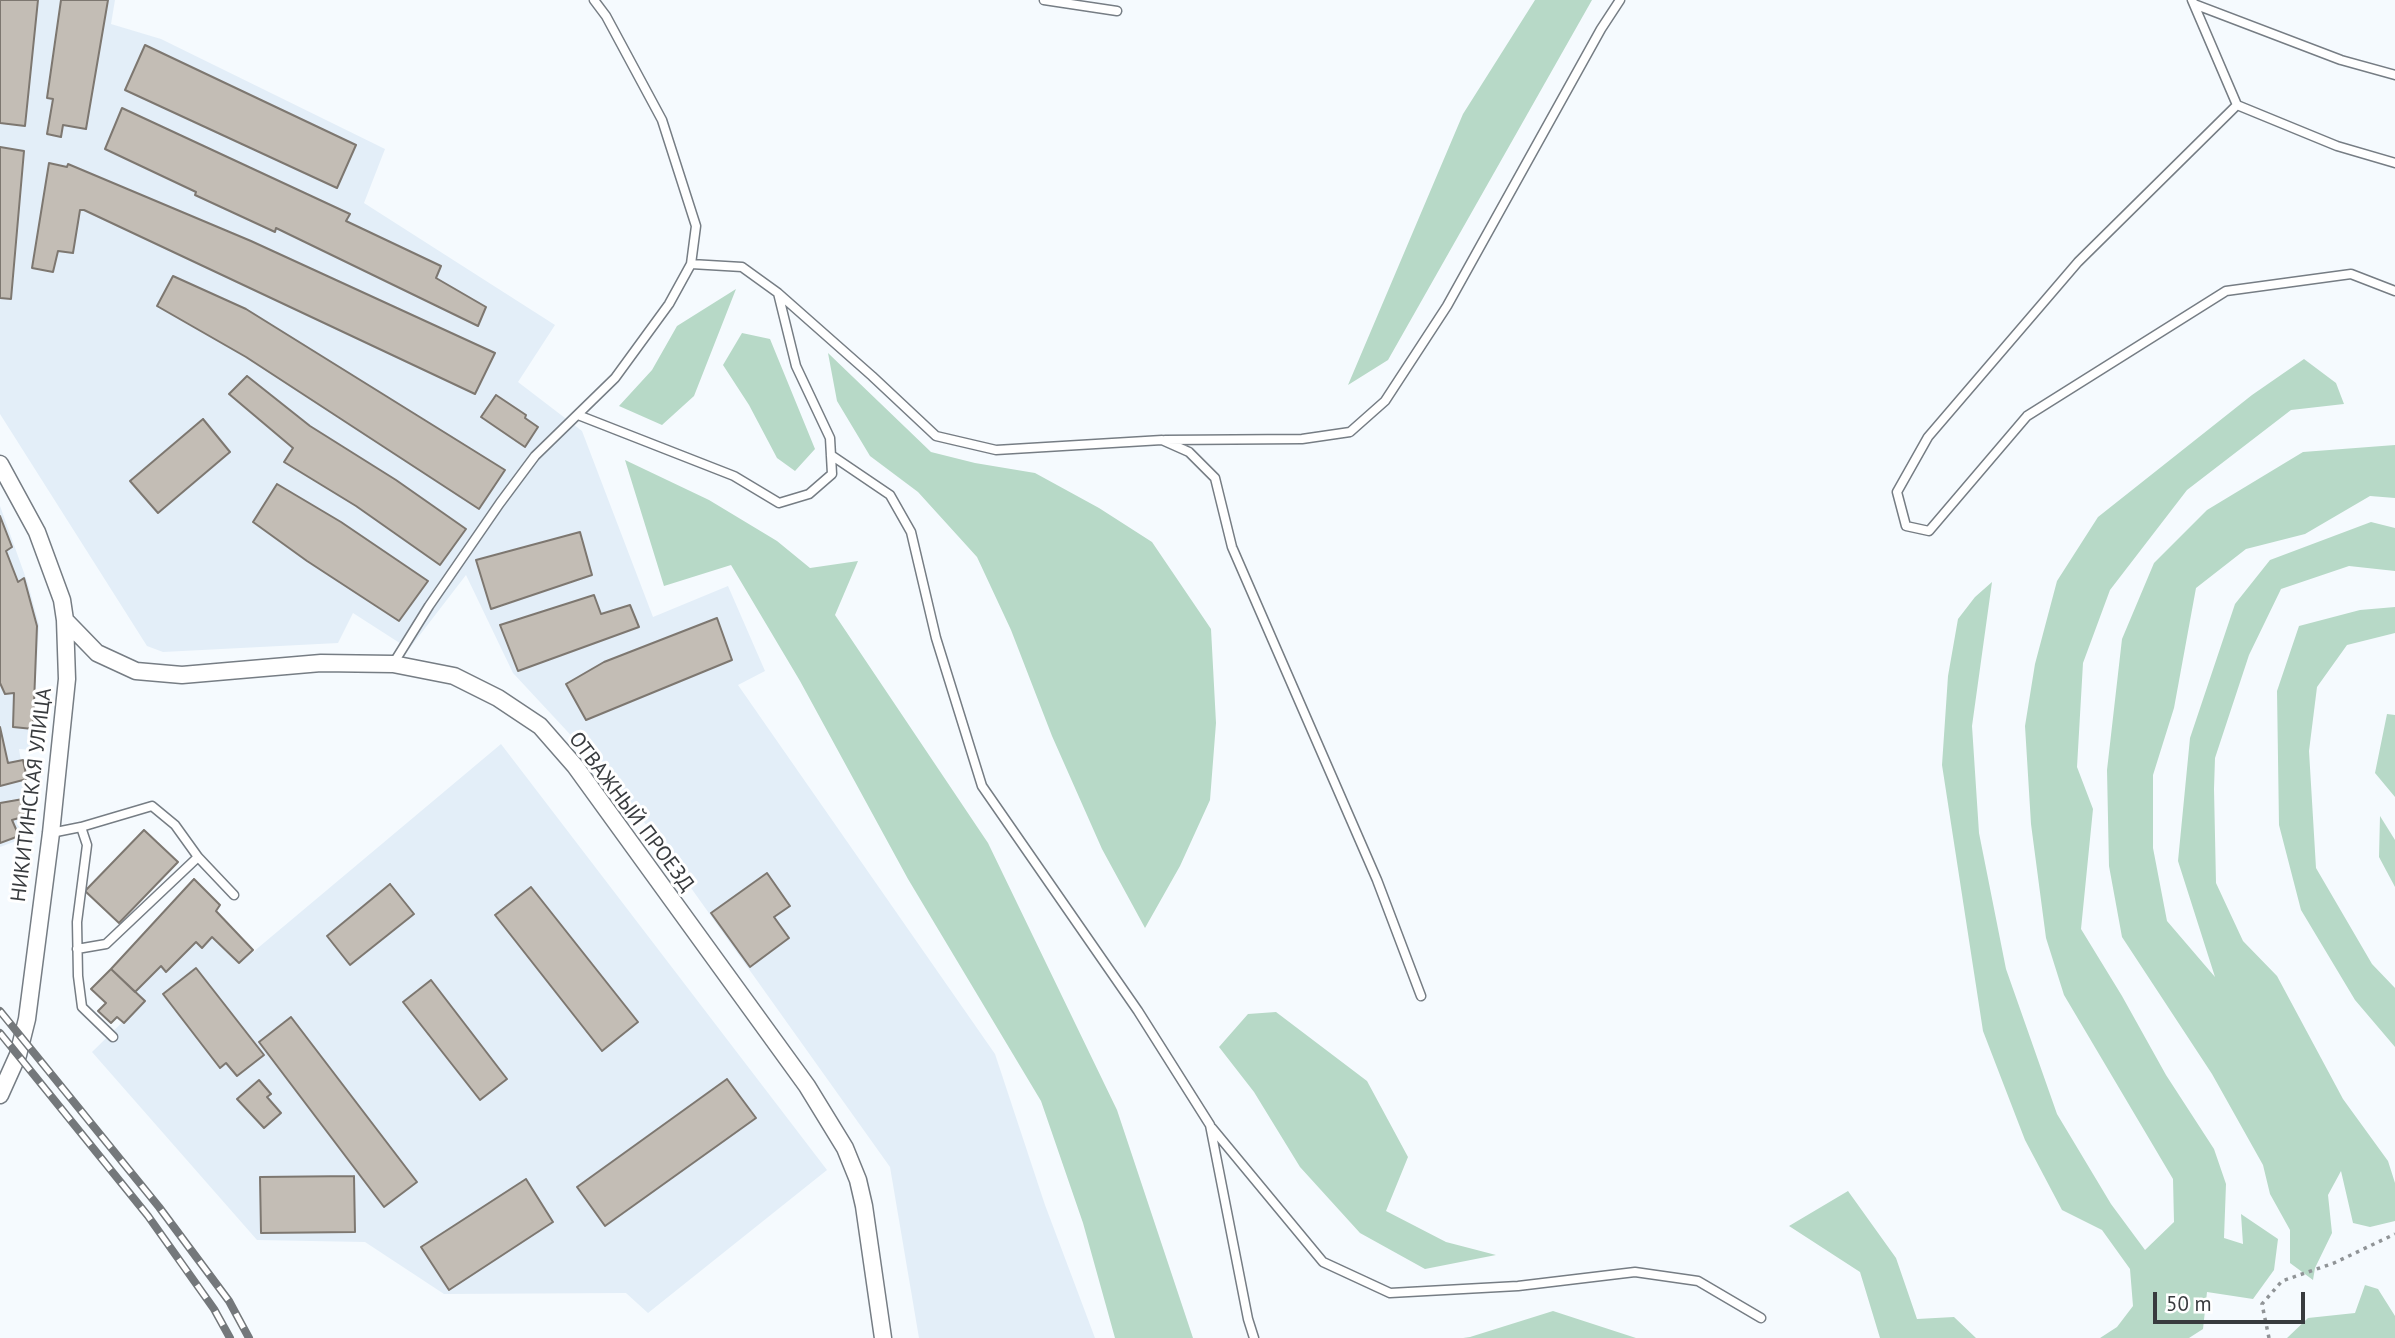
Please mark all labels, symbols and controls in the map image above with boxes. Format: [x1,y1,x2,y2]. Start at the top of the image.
street label: НИКИТИНСКАЯ УЛИЦА [6,687,58,903]
street label: ОТВАЖНЫЙ ПРОЕЗД [563,727,699,897]
scale bar [2157,1278,2309,1322]
text: 50 m [2166,1290,2212,1317]

